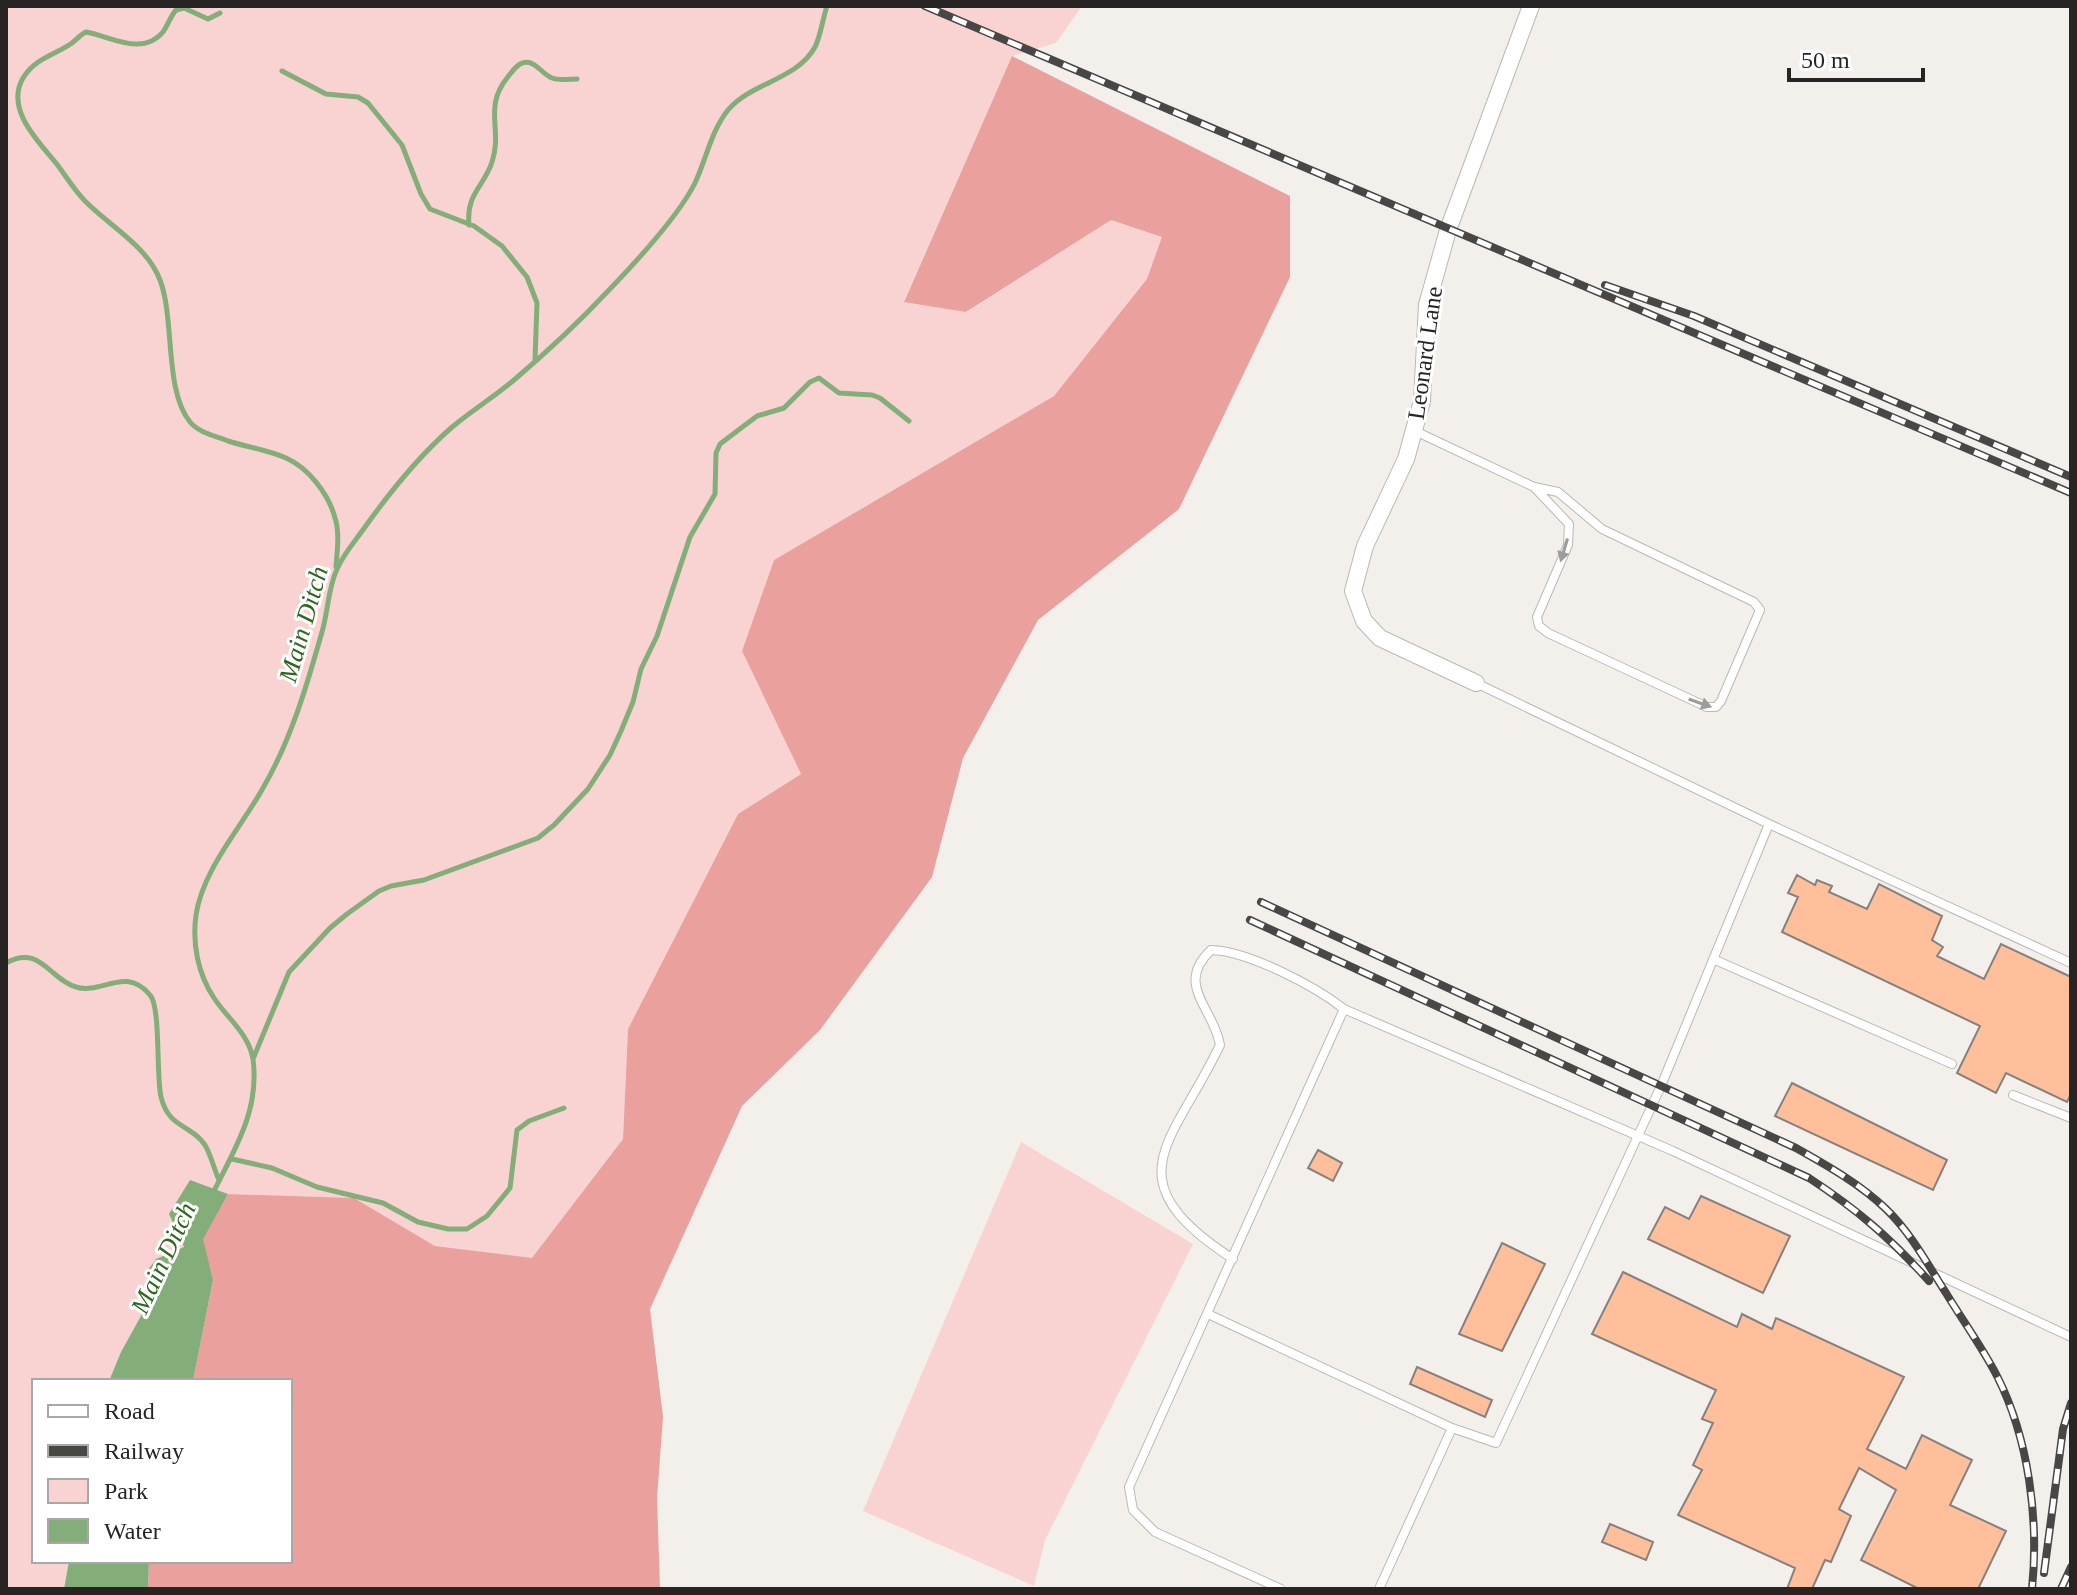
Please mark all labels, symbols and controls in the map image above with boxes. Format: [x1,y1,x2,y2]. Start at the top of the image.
scale bar [1789,32,1923,82]
text: 50 m [1801,47,1850,73]
street label: Leonard Lane [1403,285,1447,421]
one-way arrow [1557,539,1570,563]
water label: Main Ditch [273,563,334,686]
one-way arrow [1688,697,1712,709]
water label: Main Ditch [125,1198,202,1319]
legend [32,1379,292,1563]
text: Road [104,1398,155,1424]
text: Railway [104,1438,184,1464]
text: Park [104,1478,148,1504]
text: Water [104,1518,161,1544]

